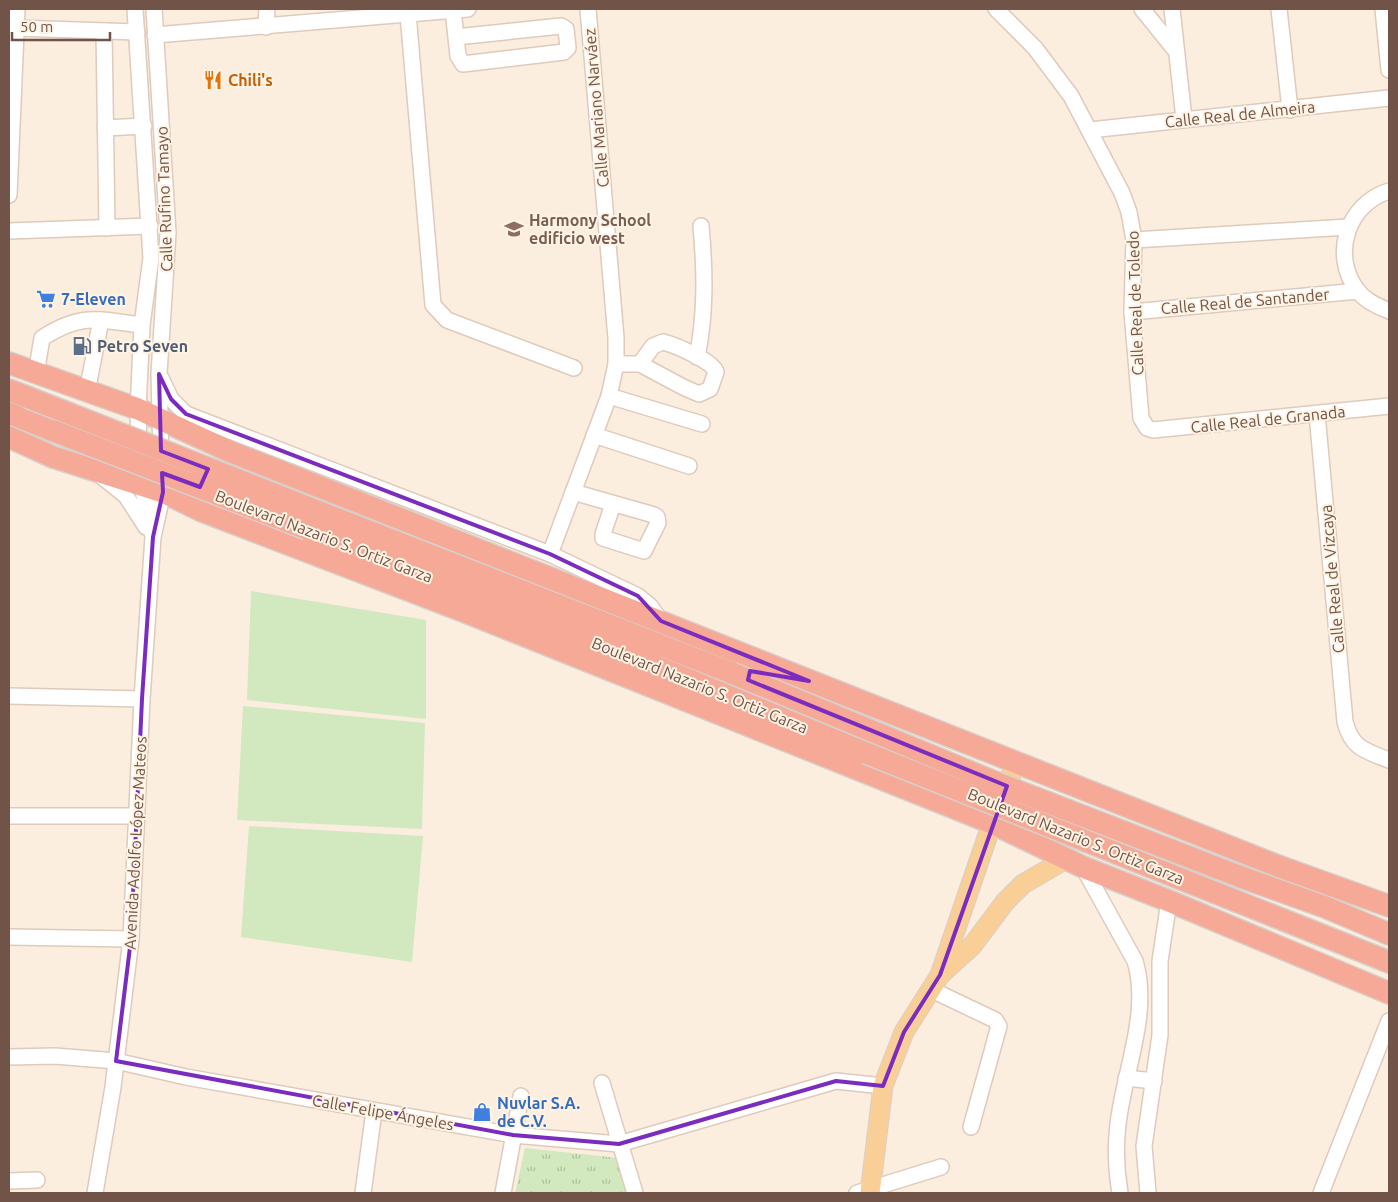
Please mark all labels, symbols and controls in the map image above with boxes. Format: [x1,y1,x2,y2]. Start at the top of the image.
scale bar [12,10,110,42]
text: 50 m [20,18,53,35]
street label: Calle Mariano Narváez [580,28,612,188]
restaurant icon: Chili's [202,69,224,91]
place label: Chili's [228,71,273,89]
street label: Calle Real de Almeira [1164,97,1316,131]
street label: Calle Rufino Tamayo [152,126,176,272]
place label: Harmony School edificio west [529,211,651,247]
school or university icon: Harmony School edificio west [503,218,525,240]
street label: Calle Real de Toledo [1123,230,1147,376]
street label: Calle Real de Santander [1160,285,1330,317]
supermarket icon: 7-Eleven [35,288,57,310]
place label: 7-Eleven [61,290,126,308]
fuel station icon: Petro Seven [71,335,93,357]
place label: Petro Seven [97,337,188,355]
street label: Calle Real de Granada [1190,402,1346,436]
street label: Boulevard Nazario S. Ortiz Garza [213,486,435,586]
street label: Calle Real de Vizcaya [1317,504,1347,654]
street label: Boulevard Nazario S. Ortiz Garza [589,633,811,737]
street label: Avenida Adolfo López Mateos [120,736,150,950]
street label: Boulevard Nazario S. Ortiz Garza [965,784,1187,888]
street label: Calle Felipe Ángeles [311,1089,456,1133]
place label: Nuvlar S.A. de C.V. [497,1094,580,1130]
shop icon: Nuvlar S.A. de C.V. [471,1101,493,1123]

